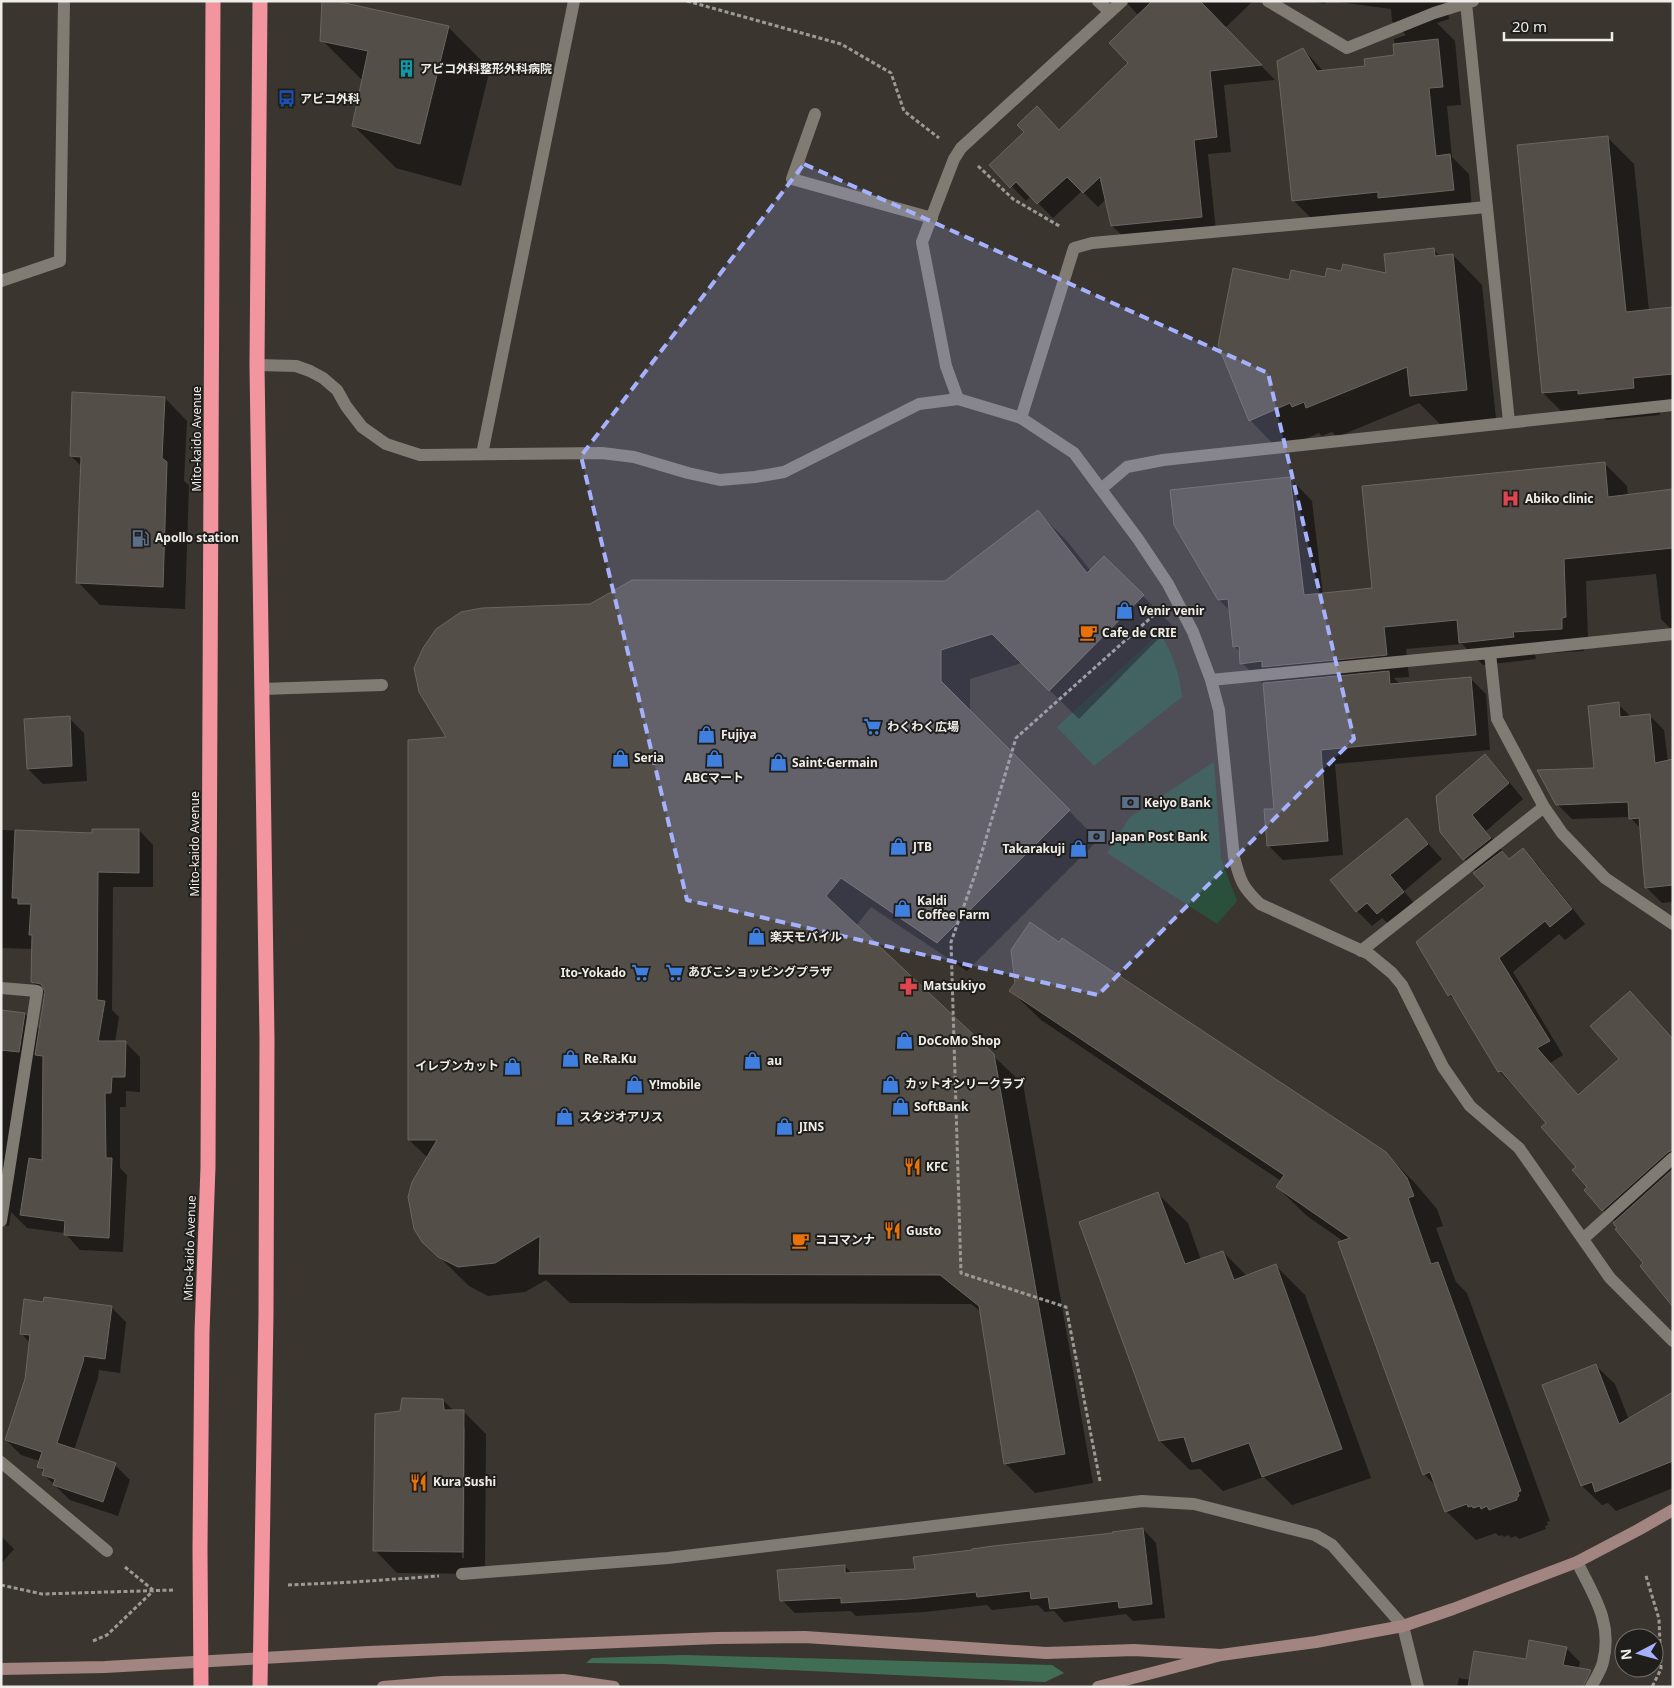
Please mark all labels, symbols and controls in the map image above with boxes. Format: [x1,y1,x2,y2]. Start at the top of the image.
scale bar [1504,10,1612,42]
text: 20 m [1512,16,1547,36]
building icon: アビコ外科整形外科病院 [396,59,416,79]
place label: アビコ外科整形外科病院 [420,60,552,77]
bus stop icon: アビコ外科 [276,89,296,109]
place label: アビコ外科 [300,90,360,107]
street label: Mito-kaido Avenue [188,386,205,492]
hospital icon: Abiko clinic [1501,489,1521,509]
place label: Abiko clinic [1525,490,1593,507]
fuel station icon: Apollo station [131,528,151,548]
place label: Apollo station [155,529,239,546]
shop icon: Venir venir [1115,601,1135,621]
place label: Venir venir [1139,602,1205,619]
cafe icon: Cafe de CRIE [1078,623,1098,643]
place label: Cafe de CRIE [1102,624,1177,641]
supermarket icon: わくわく広場 [863,717,883,737]
place label: わくわく広場 [887,718,959,735]
shop icon: Fujiya [697,725,717,745]
place label: Fujiya [721,726,757,743]
shop icon: Seria [610,748,630,768]
place label: Seria [634,749,664,766]
shop icon: ABCマート [704,749,724,769]
shop icon: Saint-Germain [768,753,788,773]
place label: Saint-Germain [792,754,878,771]
place label: ABCマート [684,769,744,786]
street label: Mito-kaido Avenue [186,791,203,897]
bank icon: Keiyo Bank [1120,793,1140,813]
place label: Keiyo Bank [1144,794,1211,811]
bank icon: Japan Post Bank [1087,827,1107,847]
place label: Japan Post Bank [1110,828,1208,845]
shop icon: JTB [889,837,909,857]
place label: JTB [912,838,932,855]
shop icon: Takarakuji [1069,839,1089,859]
place label: Takarakuji [1003,840,1065,857]
place label: Kaldi Coffee Farm [917,892,990,923]
shop icon: Kaldi Coffee Farm [893,898,913,918]
shop icon: 楽天モバイル [746,927,766,947]
place label: 楽天モバイル [770,928,842,945]
supermarket icon: あびこショッピングプラザ [664,962,684,982]
supermarket icon: Ito-Yokado [630,963,650,983]
place label: あびこショッピングプラザ [688,963,832,980]
place label: Ito-Yokado [561,964,626,981]
pharmacy icon: Matsukiyo [899,976,919,996]
place label: Matsukiyo [923,977,986,994]
shop icon: DoCoMo Shop [894,1031,914,1051]
place label: DoCoMo Shop [918,1032,1001,1049]
shop icon: Re.Ra.Ku [560,1049,580,1069]
place label: Re.Ra.Ku [584,1050,637,1067]
shop icon: au [743,1051,763,1071]
place label: au [767,1052,782,1069]
shop icon: イレブンカット [503,1056,523,1076]
place label: イレブンカット [415,1057,499,1074]
shop icon: カットオンリークラブ [881,1074,901,1094]
shop icon: Y!mobile [625,1075,645,1095]
place label: カットオンリークラブ [905,1075,1025,1092]
place label: Y!mobile [649,1076,701,1093]
shop icon: SoftBank [890,1097,910,1117]
place label: SoftBank [914,1098,969,1115]
shop icon: スタジオアリス [555,1107,575,1127]
place label: スタジオアリス [579,1108,663,1125]
shop icon: JINS [775,1117,795,1137]
place label: JINS [798,1118,824,1135]
restaurant icon: KFC [902,1157,922,1177]
place label: KFC [926,1158,949,1175]
street label: Mito-kaido Avenue [179,1195,200,1301]
restaurant icon: Gusto [882,1221,902,1241]
place label: Gusto [906,1222,941,1239]
cafe icon: ココマンナ [791,1230,811,1250]
place label: ココマンナ [815,1231,875,1248]
restaurant icon: Kura Sushi [409,1472,429,1492]
place label: Kura Sushi [433,1473,496,1490]
north arrow [1614,1628,1664,1678]
text: N [1616,1648,1636,1661]

